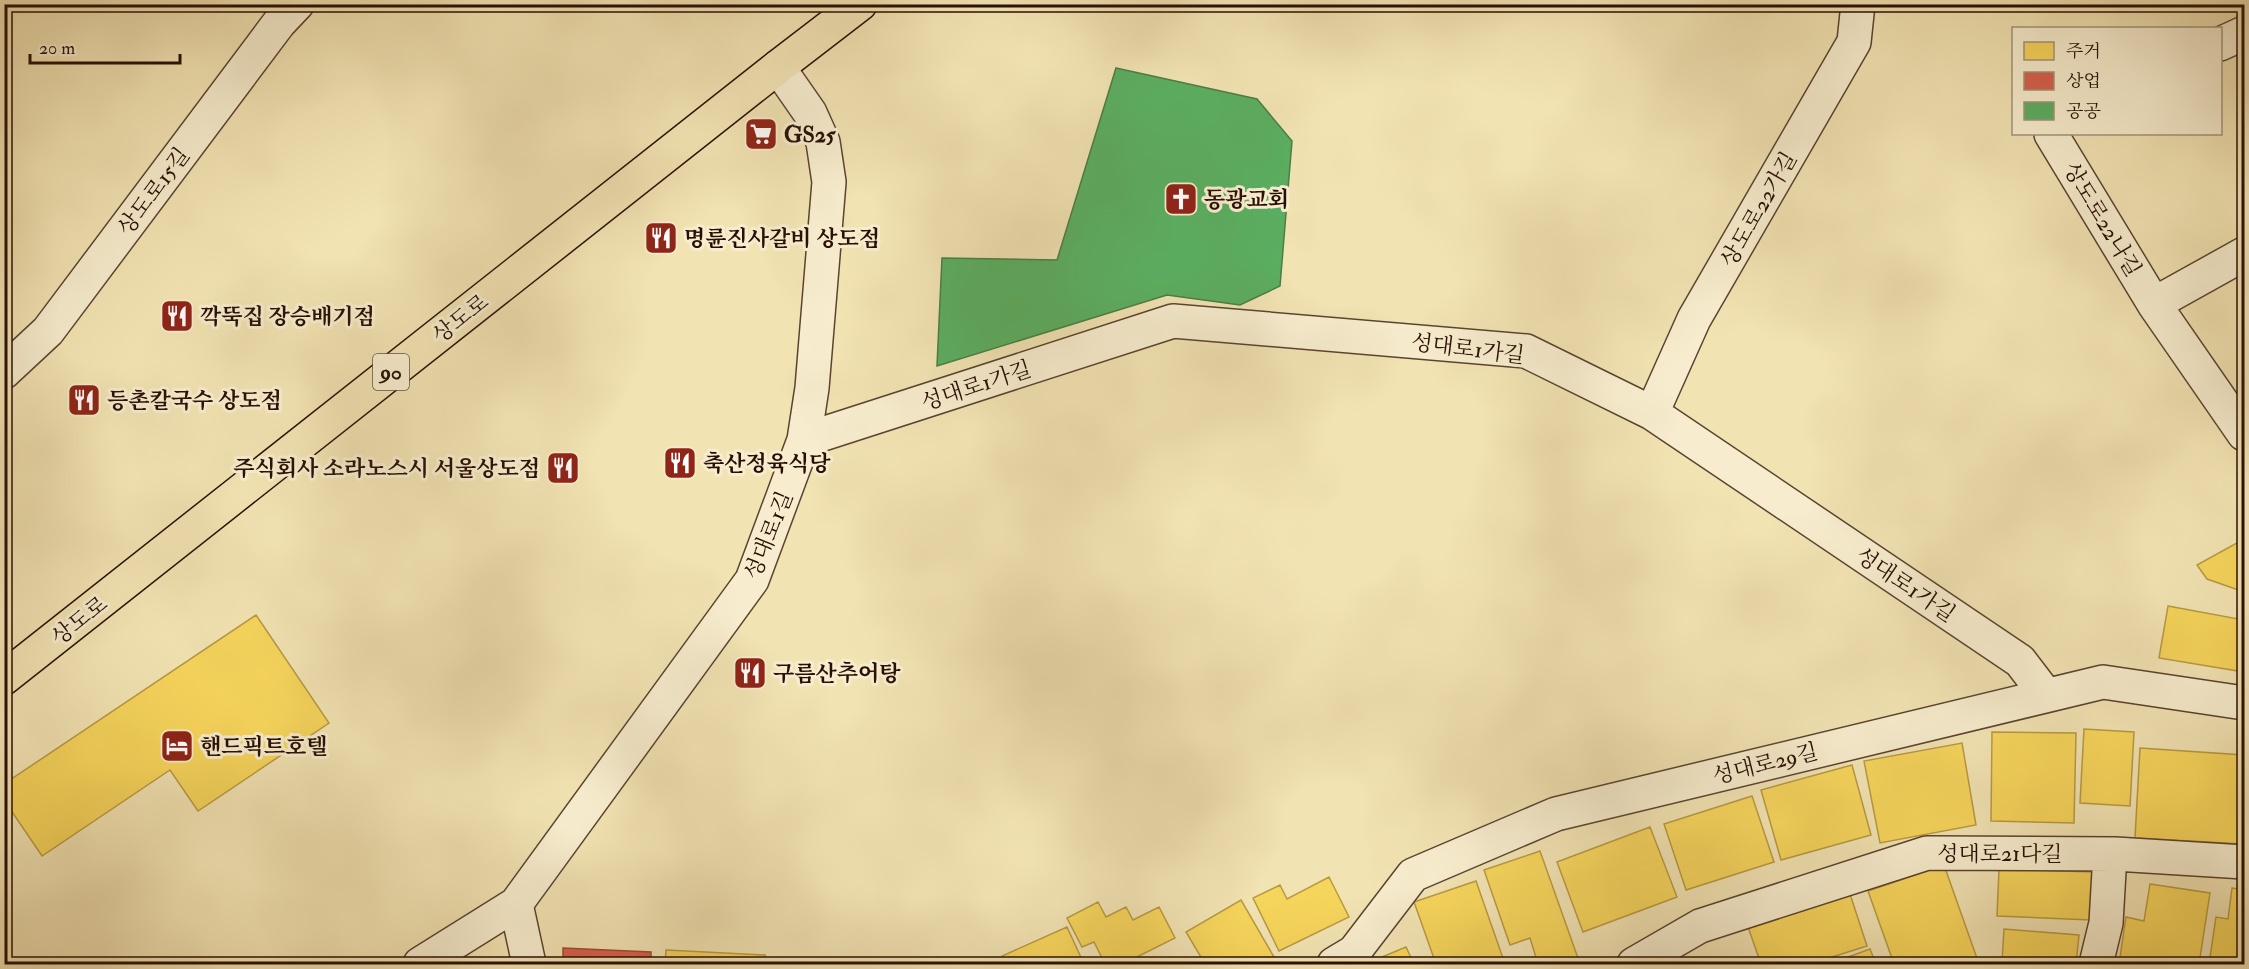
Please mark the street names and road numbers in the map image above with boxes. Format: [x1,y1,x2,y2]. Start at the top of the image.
street label: 상도로15길 [112,142,196,241]
street label: 상도로22가길 [1715,147,1803,272]
street label: 상도로22나길 [2057,157,2147,282]
street label: 상도로 [427,288,494,349]
street label: 성대로1가길 [1410,328,1526,370]
road number: 90 [373,354,409,390]
street label: 성대로1가길 [918,355,1035,417]
street label: 성대로1길 [739,487,799,584]
street label: 성대로1가길 [1850,541,1961,628]
street label: 상도로 [46,590,113,651]
street label: 성대로29길 [1710,737,1821,791]
street label: 성대로21다길 [1937,840,2063,868]

